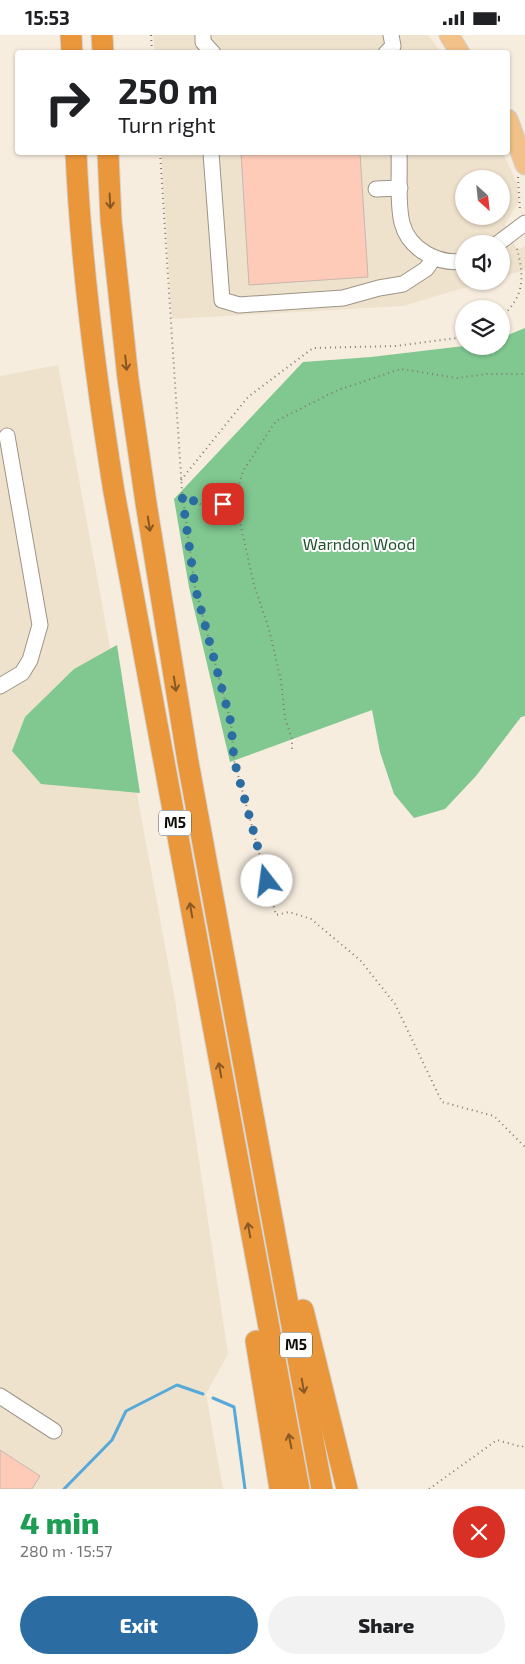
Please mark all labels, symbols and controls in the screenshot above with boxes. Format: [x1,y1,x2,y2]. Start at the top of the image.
text: 15:53 [25,6,70,29]
text: 250 m [118,69,218,111]
icon: right [35,70,100,135]
text: Turn right [118,111,216,137]
north arrow [455,170,510,225]
map controls [455,170,510,355]
one-way arrow [106,193,115,209]
button: sound [455,235,510,290]
button: layers [455,300,510,355]
one-way arrow [121,355,131,371]
pin [202,483,244,525]
icon: arrive [209,490,237,518]
one-way arrow [145,515,155,531]
park label: Warndon Wood [303,534,415,553]
one-way arrow [171,676,181,692]
road number: M5 [159,811,191,835]
position arrow [240,854,292,906]
one-way arrow [185,903,195,919]
one-way arrow [215,1062,225,1078]
one-way arrow [244,1222,254,1238]
road number: M5 [280,1333,312,1357]
one-way arrow [299,1378,309,1394]
one-way arrow [284,1434,294,1450]
text: 4 min [20,1504,99,1540]
button: close [453,1506,505,1558]
text: 280 m · 15:57 [20,1541,112,1560]
button: Exit [20,1596,258,1654]
button: Share [268,1596,505,1654]

